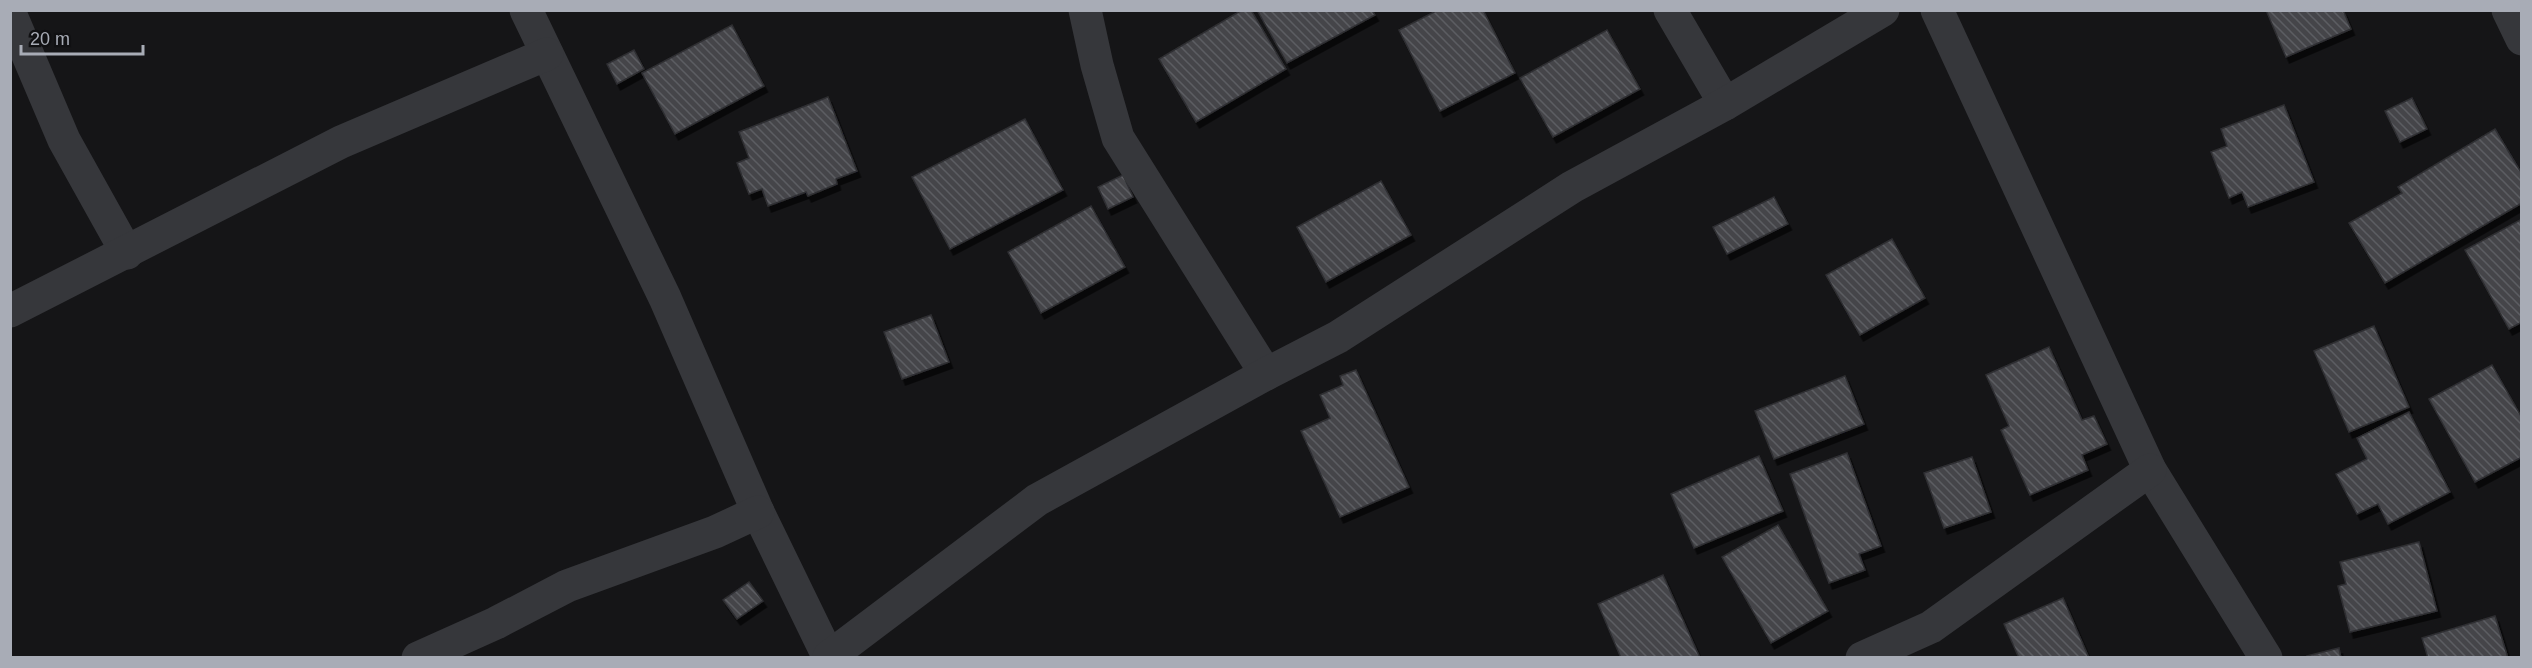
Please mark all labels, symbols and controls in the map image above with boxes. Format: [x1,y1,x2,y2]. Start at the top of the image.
scale bar [21,18,142,56]
text: 20 m [30,29,70,49]

